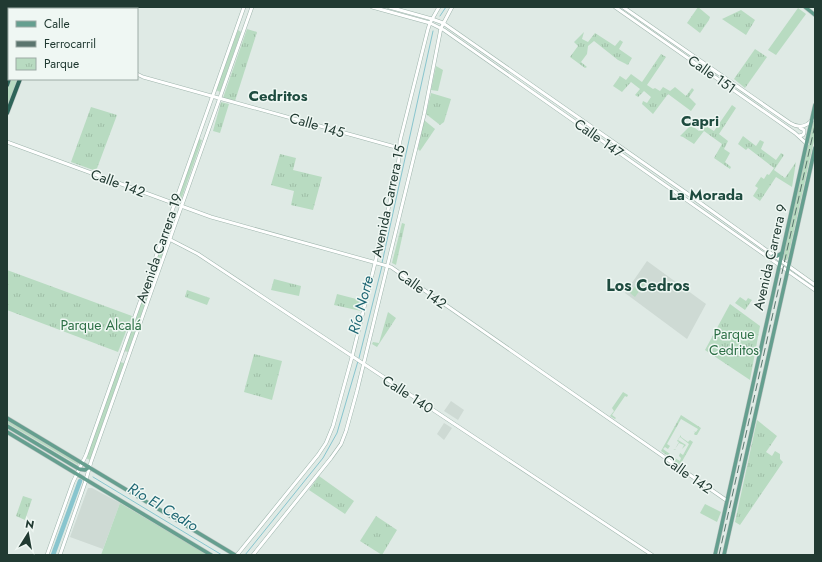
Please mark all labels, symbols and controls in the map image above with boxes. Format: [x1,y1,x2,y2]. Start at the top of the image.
legend [8,8,138,80]
text: Calle [44,15,70,33]
text: Ferrocarril [44,35,96,53]
street label: Calle 151 [684,50,740,98]
text: Parque [44,55,79,73]
district label: Cedritos [248,85,308,107]
street label: Calle 145 [287,108,347,142]
district label: Capri [681,110,719,132]
street label: Calle 147 [570,114,628,163]
street label: Avenida Carrera 15 [366,143,410,259]
street label: Calle 142 [88,164,148,202]
district label: La Morada [669,184,743,206]
street label: Avenida Carrera 19 [131,191,187,305]
street label: Avenida Carrera 9 [748,202,792,312]
street label: Calle 142 [393,265,451,313]
water label: Río Norte [343,273,379,337]
district label: Los Cedros [606,274,690,297]
park label: Parque Alcalá [60,315,142,335]
park label: Parque Cedritos [709,324,759,360]
street label: Calle 140 [379,370,437,418]
street label: Calle 142 [659,450,717,498]
water label: Río El Cedro [124,477,202,537]
north arrow [8,514,48,554]
text: N [24,515,36,533]

